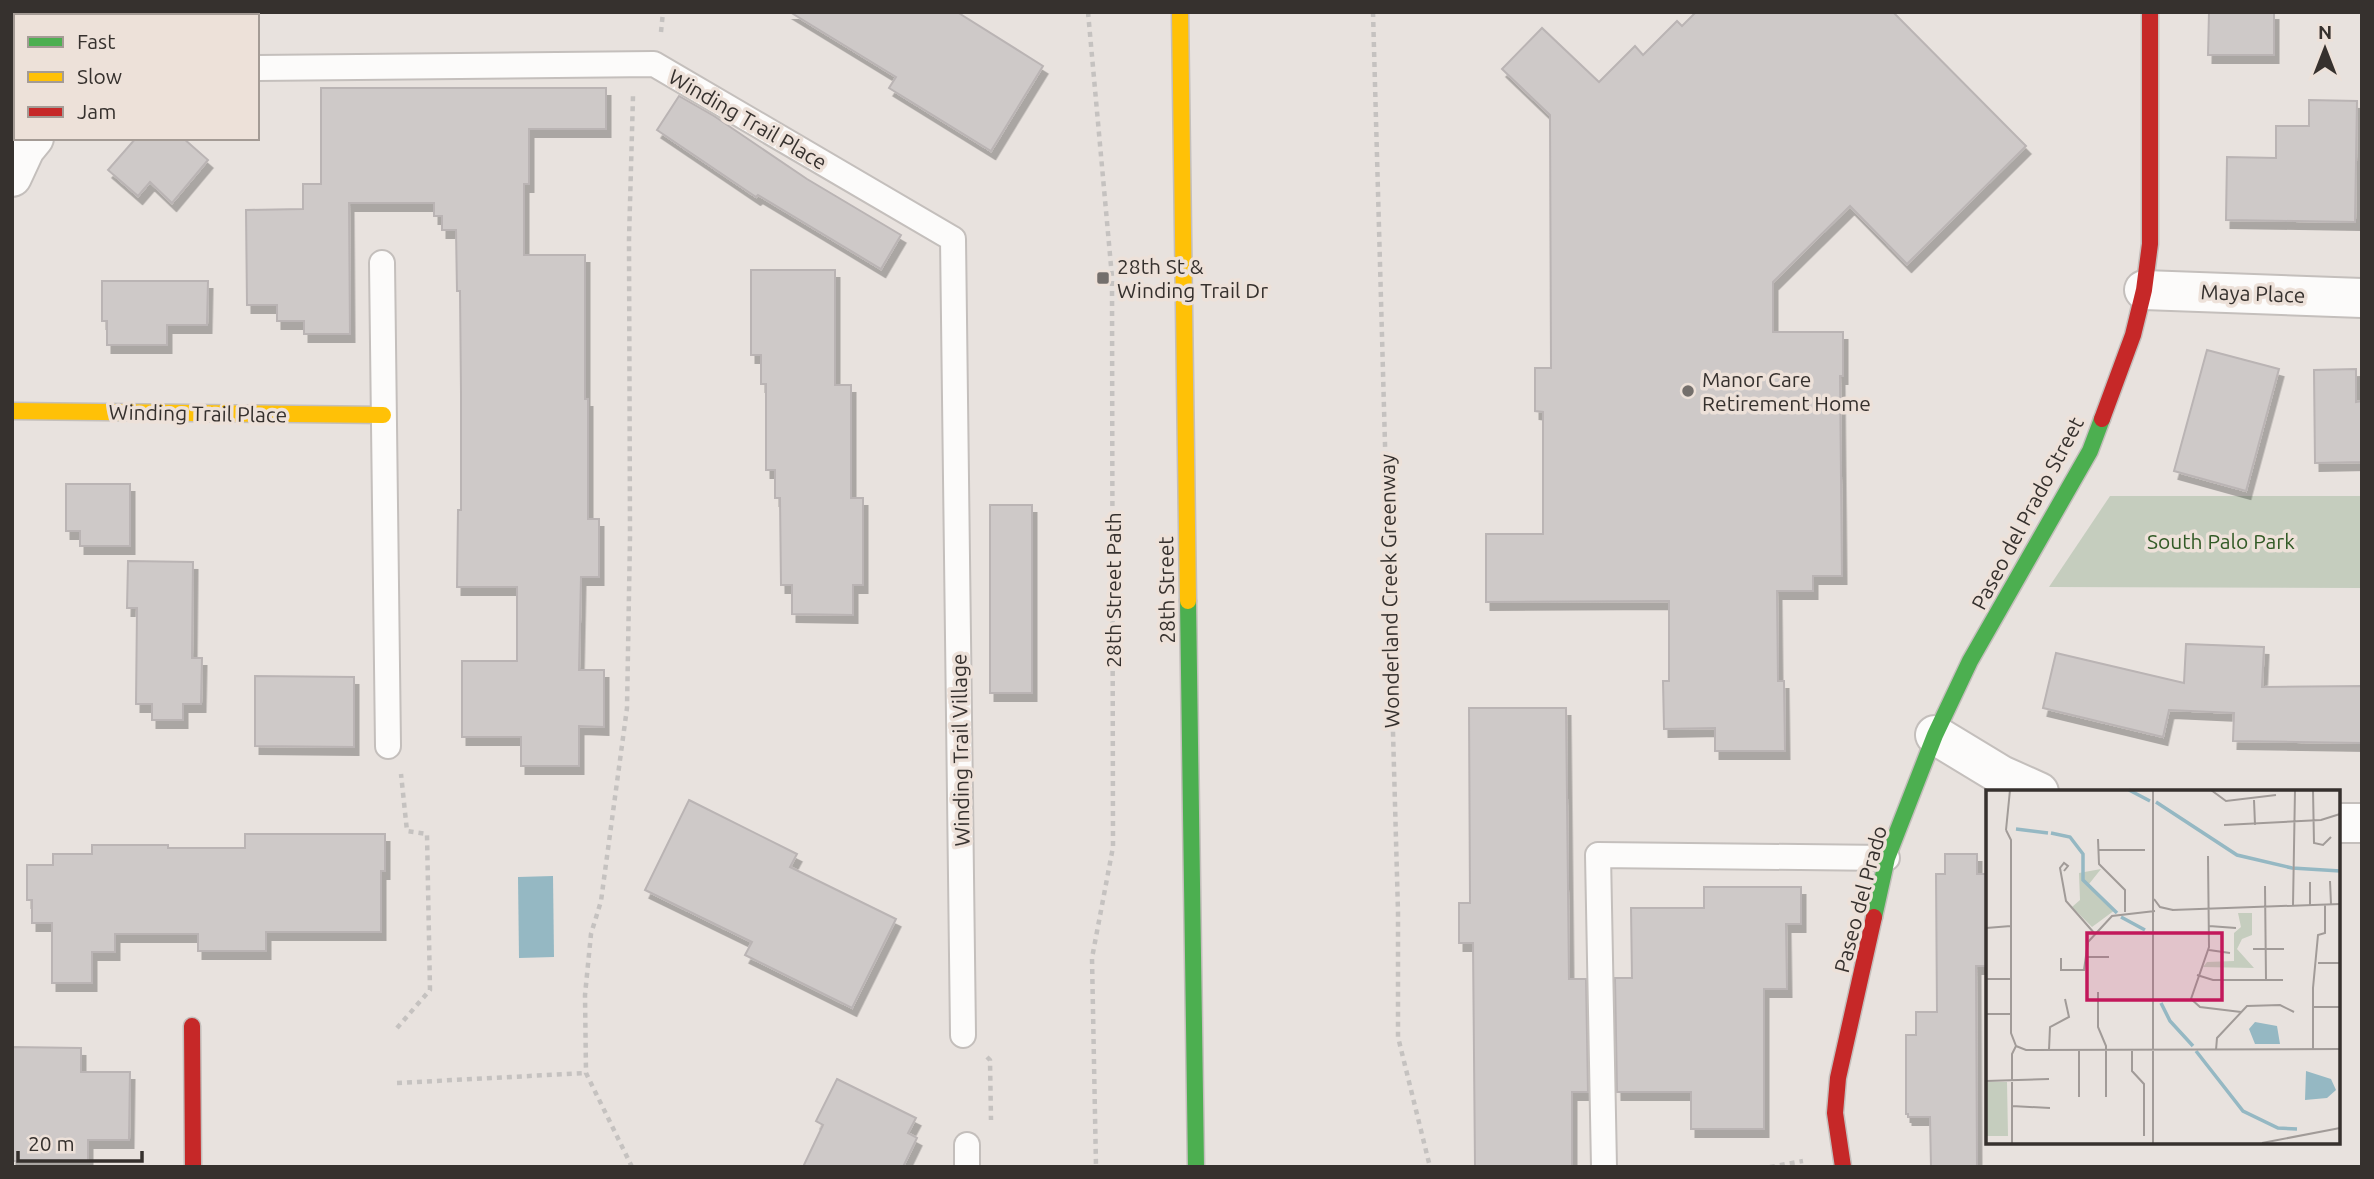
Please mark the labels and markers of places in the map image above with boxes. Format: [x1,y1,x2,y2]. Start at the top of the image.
place label: 28th St & Winding Trail Dr [1117,254,1268,302]
marker: 28th St & Winding Trail Dr [1095,270,1111,286]
place label: Manor Care Retirement Home [1702,367,1871,415]
marker: Manor Care Retirement Home [1680,383,1696,399]

